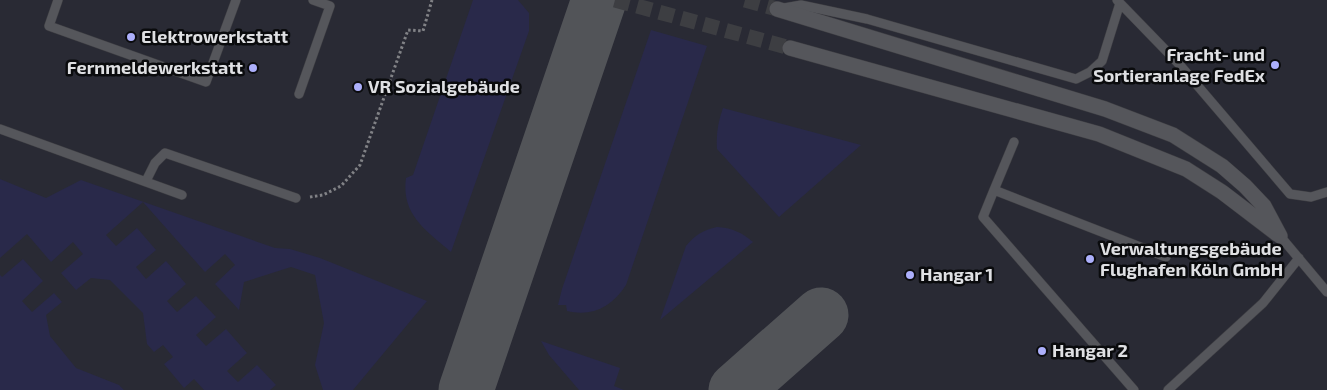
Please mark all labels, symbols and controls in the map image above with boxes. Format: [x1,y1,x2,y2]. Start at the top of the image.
place label: Elektrowerkstatt [141,25,289,47]
marker: Elektrowerkstatt [125,31,137,43]
place label: Fracht- und Sortieranlage FedEx [1093,43,1266,86]
place label: Fernmeldewerkstatt [67,56,244,78]
marker: Fracht- und Sortieranlage FedEx [1269,59,1281,71]
marker: Fernmeldewerkstatt [247,62,259,74]
place label: VR Sozialgebäude [368,75,520,97]
marker: VR Sozialgebäude [352,81,364,93]
place label: Verwaltungsgebäude Flughafen Köln GmbH [1100,237,1283,280]
marker: Verwaltungsgebäude Flughafen Köln GmbH [1084,253,1096,265]
place label: Hangar 1 [920,263,993,285]
marker: Hangar 1 [904,269,916,281]
place label: Hangar 2 [1052,339,1128,361]
marker: Hangar 2 [1036,345,1048,357]

